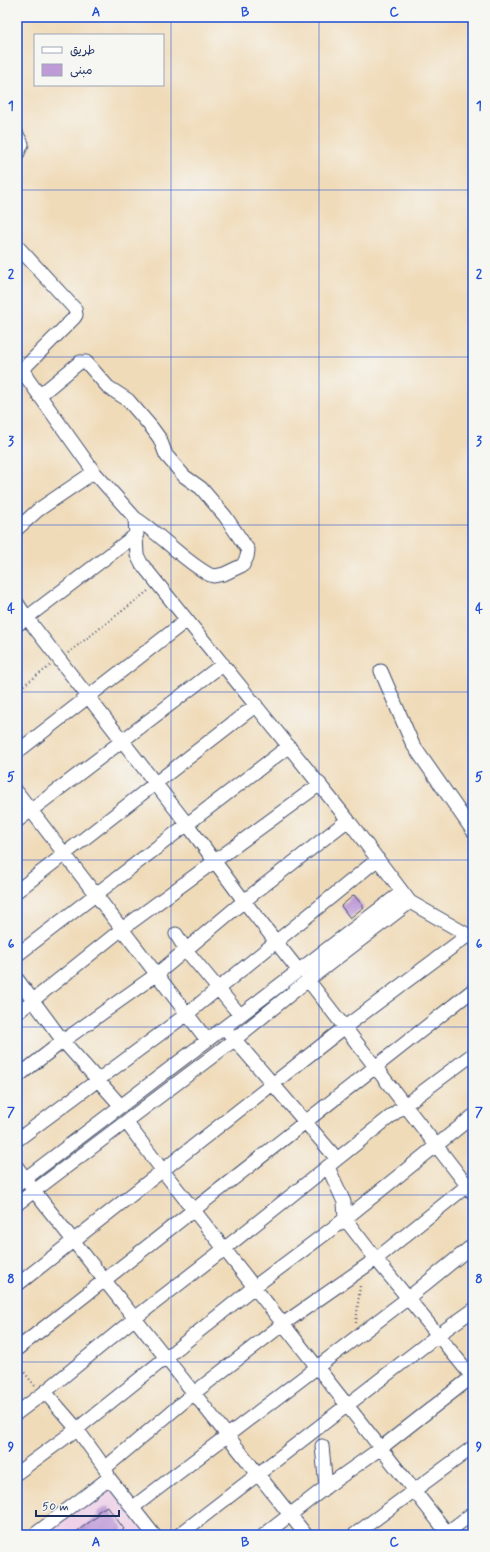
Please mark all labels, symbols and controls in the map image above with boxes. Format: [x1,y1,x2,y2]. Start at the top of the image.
text: A [92,4,100,21]
text: B [241,4,250,21]
text: C [389,4,399,21]
legend [34,34,164,86]
text: طريق [70,43,95,59]
text: مبنى [70,63,93,79]
text: 1 [8,98,14,115]
text: 1 [476,98,482,115]
text: 2 [8,266,15,283]
text: 2 [476,266,483,283]
text: 3 [8,433,14,450]
text: 3 [476,433,482,450]
text: 4 [7,601,15,618]
text: 4 [475,601,483,618]
text: 5 [7,769,15,786]
text: 5 [475,769,483,786]
text: 6 [8,936,15,953]
text: 6 [476,936,483,953]
text: 7 [7,1104,15,1121]
text: 7 [475,1104,483,1121]
text: 8 [7,1271,15,1288]
text: 8 [475,1271,483,1288]
text: 9 [8,1439,15,1456]
text: 9 [476,1439,483,1456]
scale bar [36,1492,119,1518]
text: 50 m [42,1499,69,1515]
text: A [92,1534,100,1551]
text: B [241,1534,250,1551]
text: C [389,1534,399,1551]

